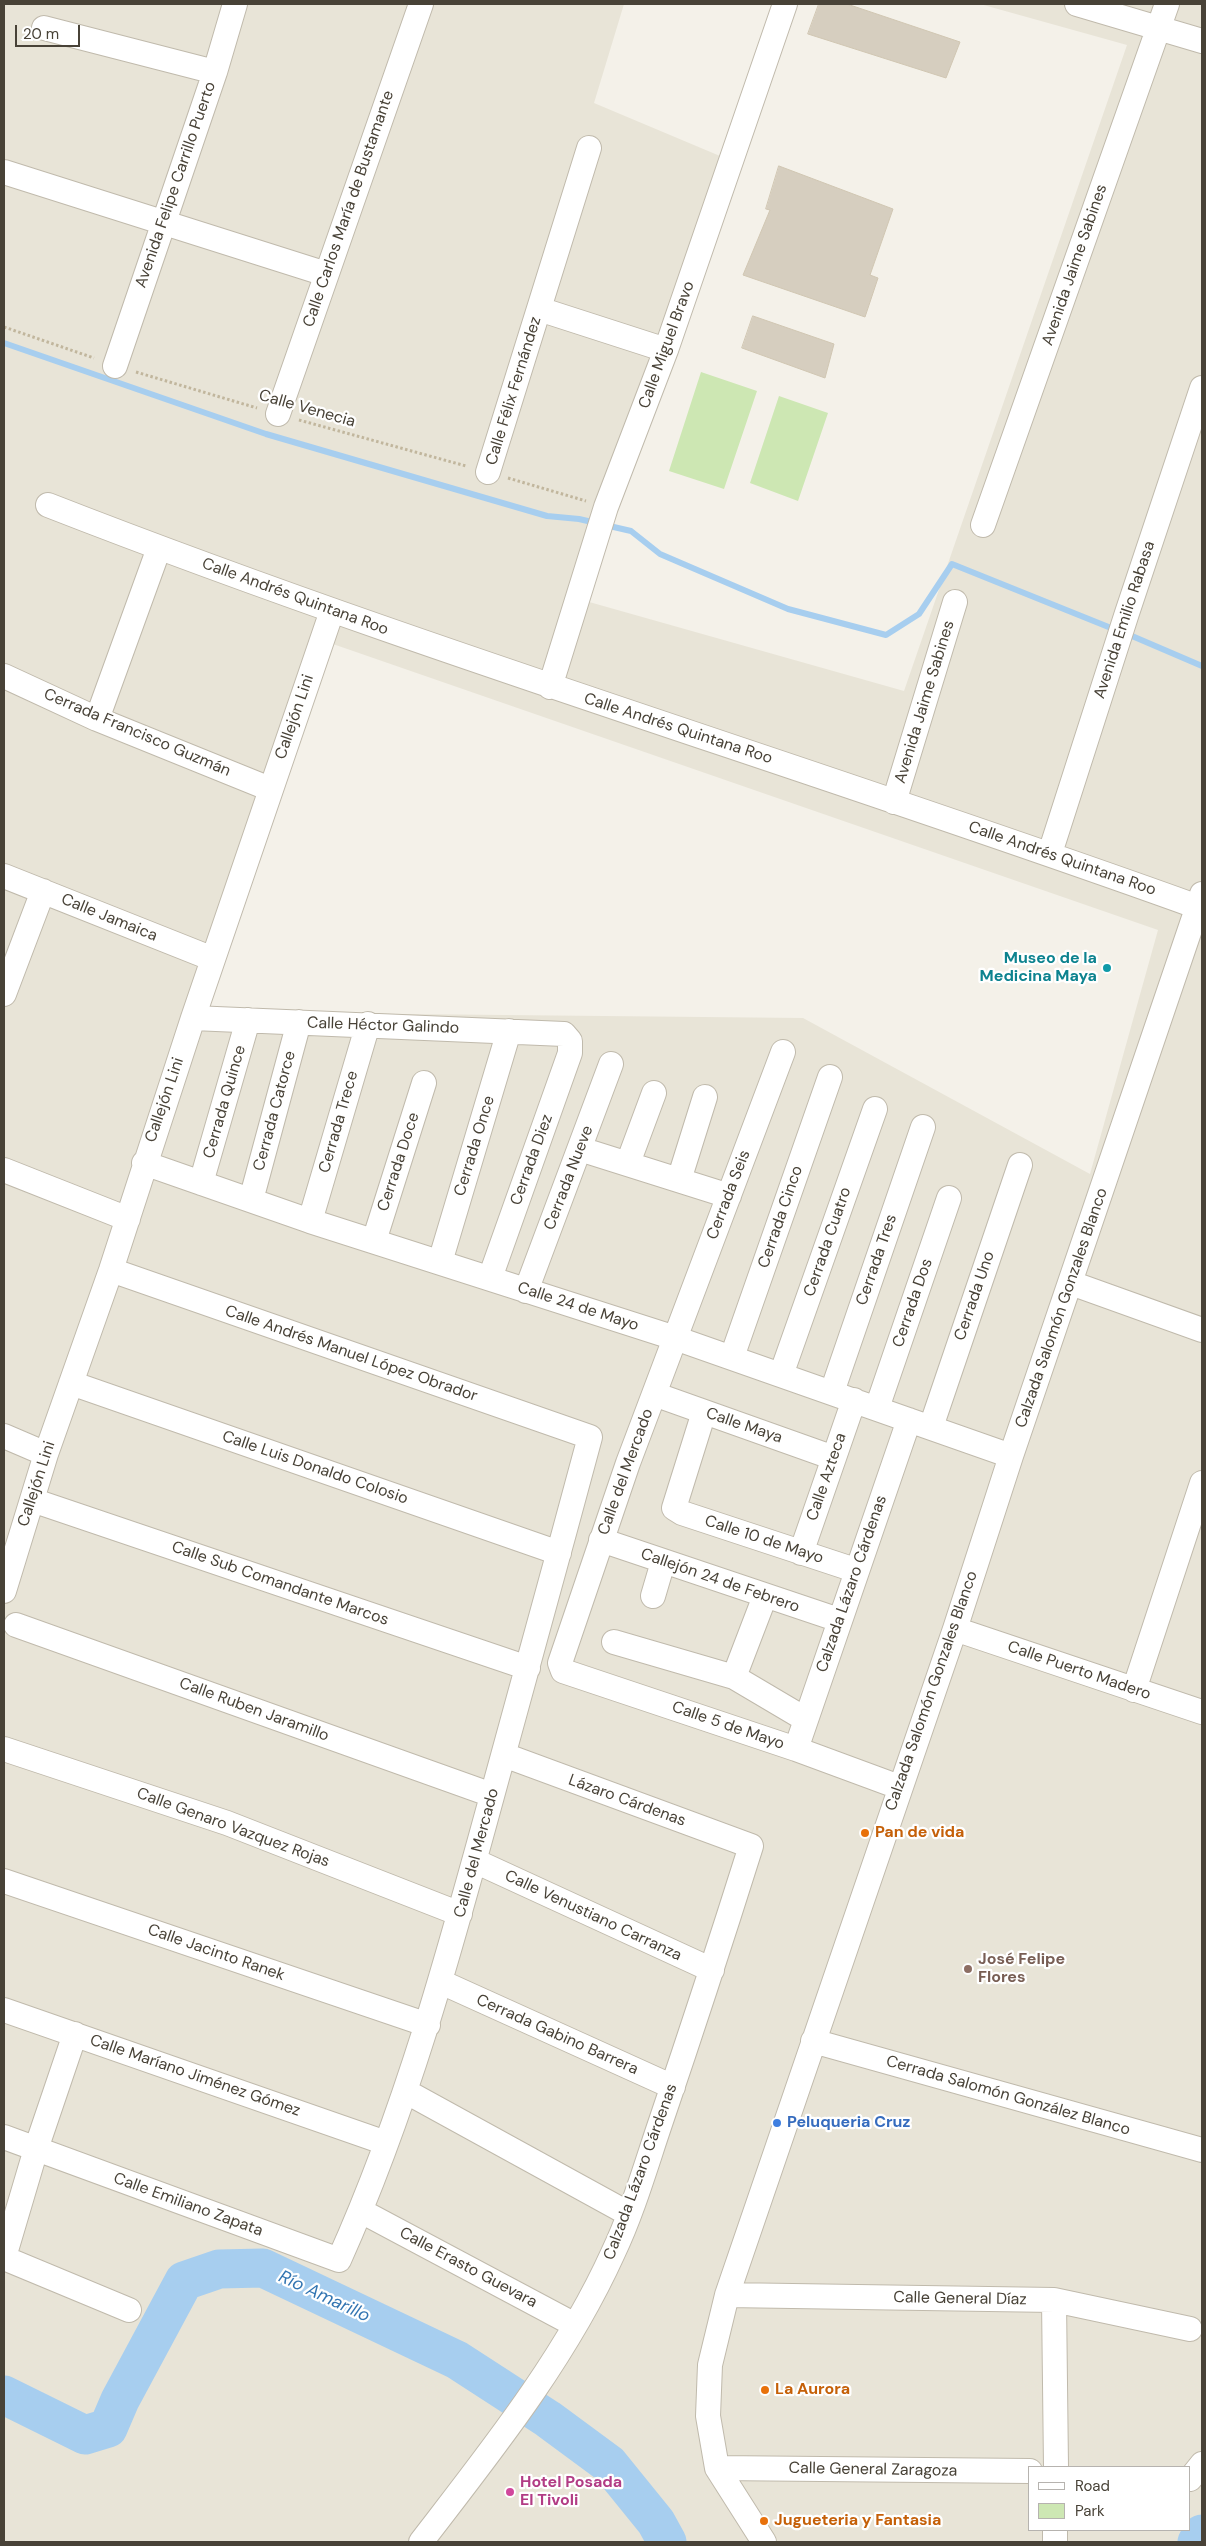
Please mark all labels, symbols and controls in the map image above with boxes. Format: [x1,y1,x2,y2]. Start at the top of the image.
scale bar [18,15,82,47]
text: 20 m [23,24,59,44]
street label: Avenida Felipe Carrillo Puerto [132,79,220,291]
street label: Calle Carlos María de Bustamante [299,88,399,330]
street label: Avenida Jaime Sabines [1038,182,1112,348]
street label: Calle Miguel Bravo [635,279,699,411]
street label: Calle Félix Fernández [482,314,546,468]
street label: Calle Venecia [257,386,357,432]
street label: Avenida Emilio Rabasa [1090,539,1160,701]
street label: Calle Andrés Quintana Roo [199,554,391,640]
street label: Avenida Jaime Sabines [891,618,959,786]
street label: Callejón Lini [272,672,318,762]
street label: Cerrada Francisco Guzmán [41,685,233,781]
street label: Calle Andrés Quintana Roo [581,689,775,769]
street label: Calle Andrés Quintana Roo [966,818,1158,900]
street label: Calle Jamaica [58,890,160,946]
place label: Museo de la Medicina Maya [980,949,1097,987]
marker: Museo de la Medicina Maya [1101,962,1113,974]
street label: Calle Héctor Galindo [307,1014,459,1038]
street label: Cerrada Quince [200,1043,250,1161]
street label: Cerrada Catorce [250,1049,300,1173]
street label: Callejón Lini [142,1055,188,1145]
street label: Cerrada Trece [315,1069,363,1175]
street label: Cerrada Once [451,1094,499,1198]
street label: Cerrada Doce [374,1110,424,1214]
street label: Cerrada Diez [507,1112,557,1208]
street label: Cerrada Nueve [540,1123,598,1233]
street label: Cerrada Seis [703,1148,755,1242]
street label: Cerrada Cinco [754,1163,808,1271]
street label: Cerrada Cuatro [800,1185,856,1299]
street label: Calzada Salomón Gonzales Blanco [1012,1185,1112,1431]
street label: Cerrada Tres [852,1212,902,1308]
street label: Cerrada Uno [951,1249,999,1343]
street label: Cerrada Dos [889,1256,937,1350]
street label: Calle 24 de Mayo [515,1278,641,1336]
street label: Calle Andrés Manuel López Obrador [222,1302,480,1406]
street label: Calle Maya [703,1404,785,1448]
street label: Calle del Mercado [594,1406,658,1538]
street label: Calle Luis Donaldo Colosio [219,1427,411,1509]
street label: Calle Azteca [803,1431,851,1523]
street label: Callejón Lini [14,1439,60,1529]
street label: Calzada Lázaro Cárdenas [813,1493,891,1675]
street label: Calle 10 de Mayo [702,1512,826,1568]
street label: Calle Sub Comandante Marcos [169,1538,391,1630]
street label: Callejón 24 de Febrero [638,1545,802,1617]
street label: Calzada Salomón Gonzales Blanco [882,1568,982,1814]
street label: Calle Puerto Madero [1005,1637,1153,1705]
street label: Calle Ruben Jaramillo [177,1674,331,1746]
street label: Calle 5 de Mayo [669,1698,787,1754]
street label: Lázaro Cárdenas [566,1771,688,1831]
street label: Calle Genaro Vazquez Rojas [134,1784,332,1872]
street label: Calle del Mercado [450,1786,504,1920]
place label: Pan de vida [875,1823,964,1843]
marker: Pan de vida [859,1827,871,1839]
street label: Calle Venustiano Carranza [501,1866,685,1966]
street label: Calle Jacinto Ranek [145,1921,287,1985]
place label: José Felipe Flores [978,1950,1065,1988]
marker: José Felipe Flores [962,1963,974,1975]
street label: Cerrada Gabino Barrera [473,1991,641,2079]
street label: Calle Maríano Jiménez Gómez [87,2031,303,2121]
street label: Cerrada Salomón González Blanco [884,2052,1132,2140]
street label: Calzada Lázaro Cárdenas [600,2081,682,2263]
place label: Peluqueria Cruz [787,2113,910,2133]
marker: Peluqueria Cruz [771,2117,783,2129]
street label: Calle Emiliano Zapata [111,2169,265,2241]
street label: Calle Erasto Guevara [396,2224,540,2312]
water label: Río Amarillo [275,2266,373,2328]
street label: Calle General Díaz [893,2288,1027,2310]
place label: La Aurora [775,2380,850,2400]
marker: La Aurora [759,2384,771,2396]
street label: Calle General Zaragoza [788,2459,958,2481]
legend [1028,2466,1191,2531]
place label: Hotel Posada El Tivoli [520,2473,622,2511]
text: Road [1075,2476,1110,2496]
marker: Hotel Posada El Tivoli [504,2486,516,2498]
text: Park [1075,2501,1105,2521]
place label: Jugueteria y Fantasia [774,2511,941,2531]
marker: Jugueteria y Fantasia [758,2515,770,2527]

